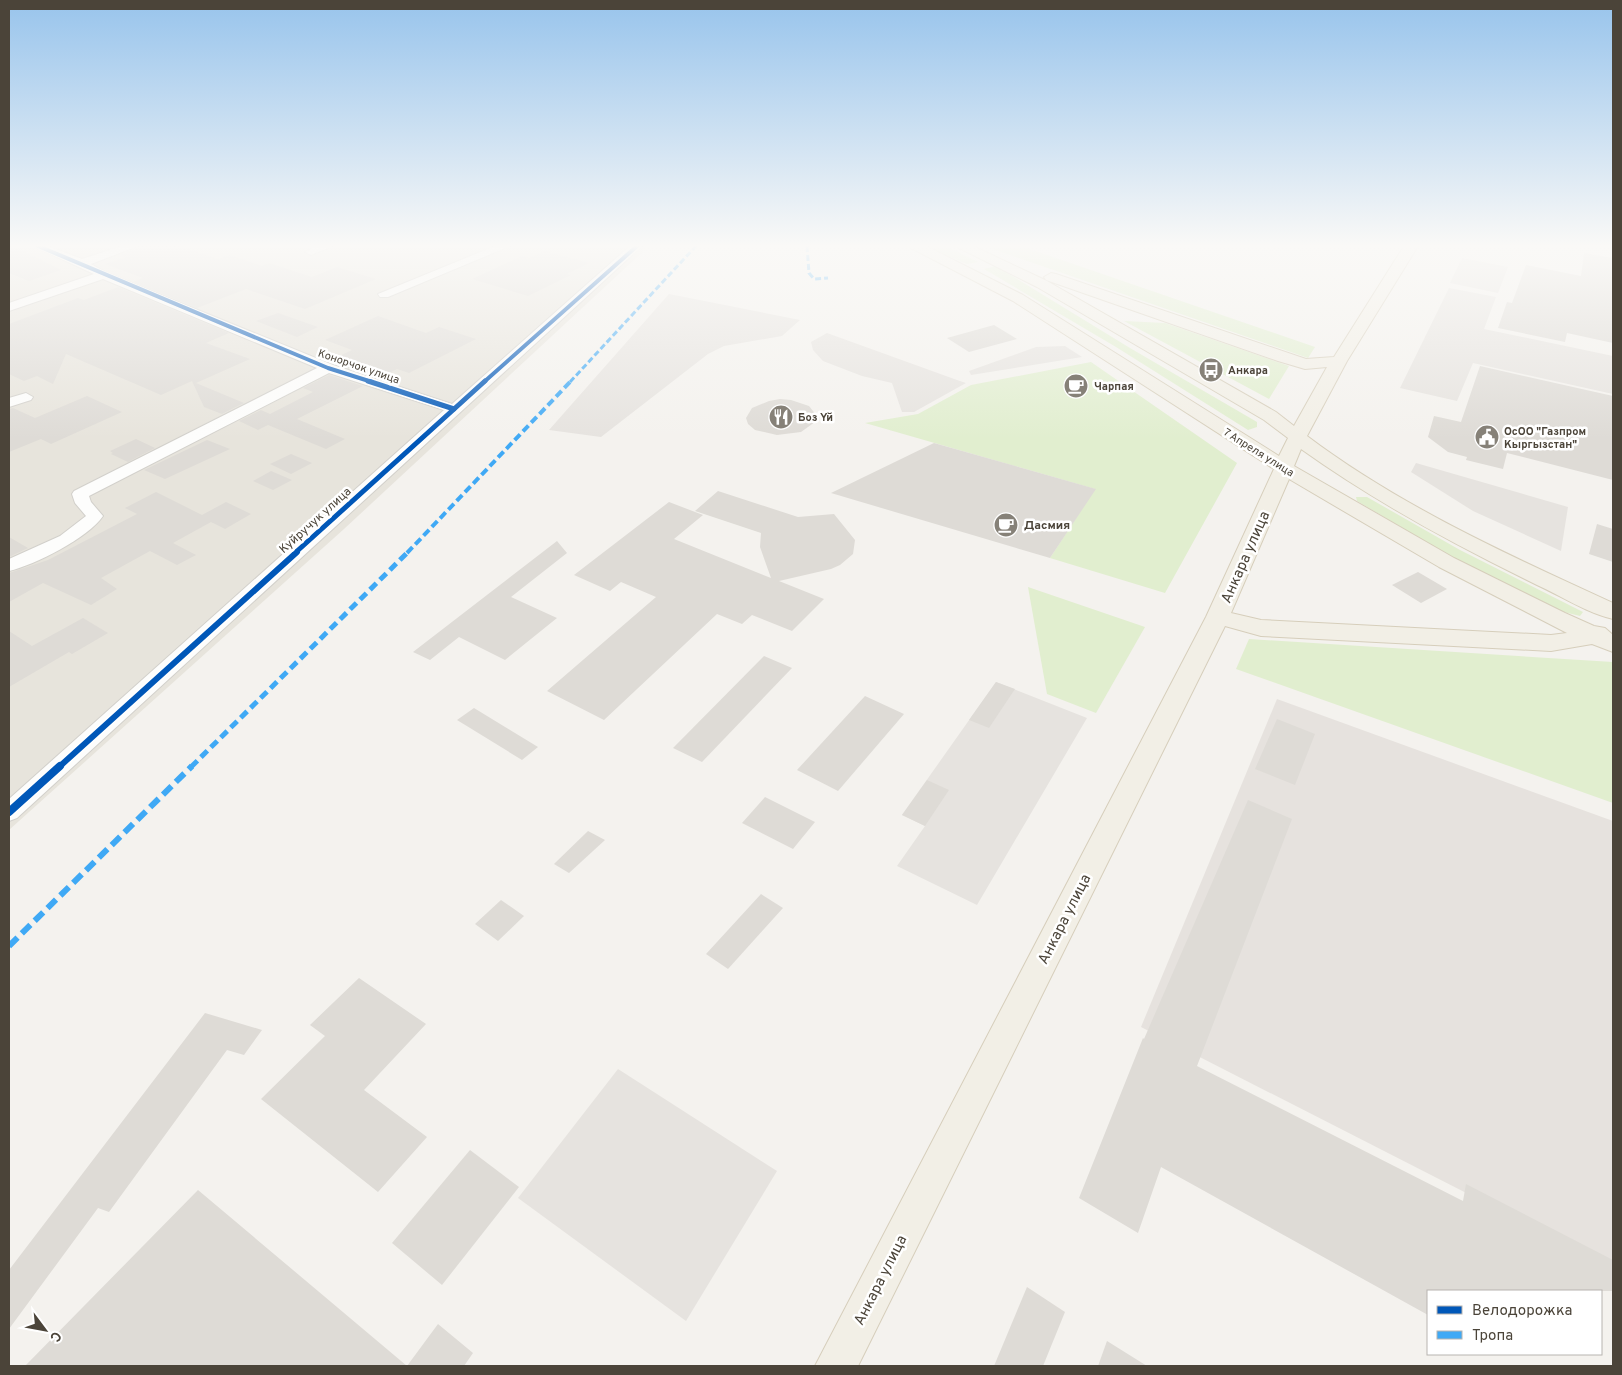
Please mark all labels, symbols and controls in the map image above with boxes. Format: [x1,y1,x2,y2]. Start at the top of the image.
street label: Конорчок улица [316,346,401,388]
bus stop icon: Анкара [1198,357,1224,383]
place label: Анкара [1228,364,1268,378]
cafe icon: Чарпая [1063,373,1089,399]
place label: Чарпая [1094,380,1134,394]
restaurant icon: Боз Үй [768,404,794,430]
place label: Боз Үй [798,411,833,425]
public building icon: ОсОО "Газпром Кыргызстан" [1474,424,1500,450]
place label: ОсОО "Газпром Кыргызстан" [1504,425,1586,452]
street label: 7 Апреля улица [1221,426,1297,480]
street label: Куйручук улица [276,484,355,557]
street label: Анкара улица [1218,509,1275,607]
cafe icon: Дасмия [993,512,1019,538]
place label: Дасмия [1024,518,1070,534]
street label: Анкара улица [1034,871,1096,968]
street label: Анкара улица [850,1232,912,1329]
legend [1427,1290,1602,1355]
text: Велодорожка [1472,1302,1572,1321]
north arrow [20,1305,70,1355]
text: Тропа [1472,1327,1513,1346]
text: С [45,1328,64,1344]

